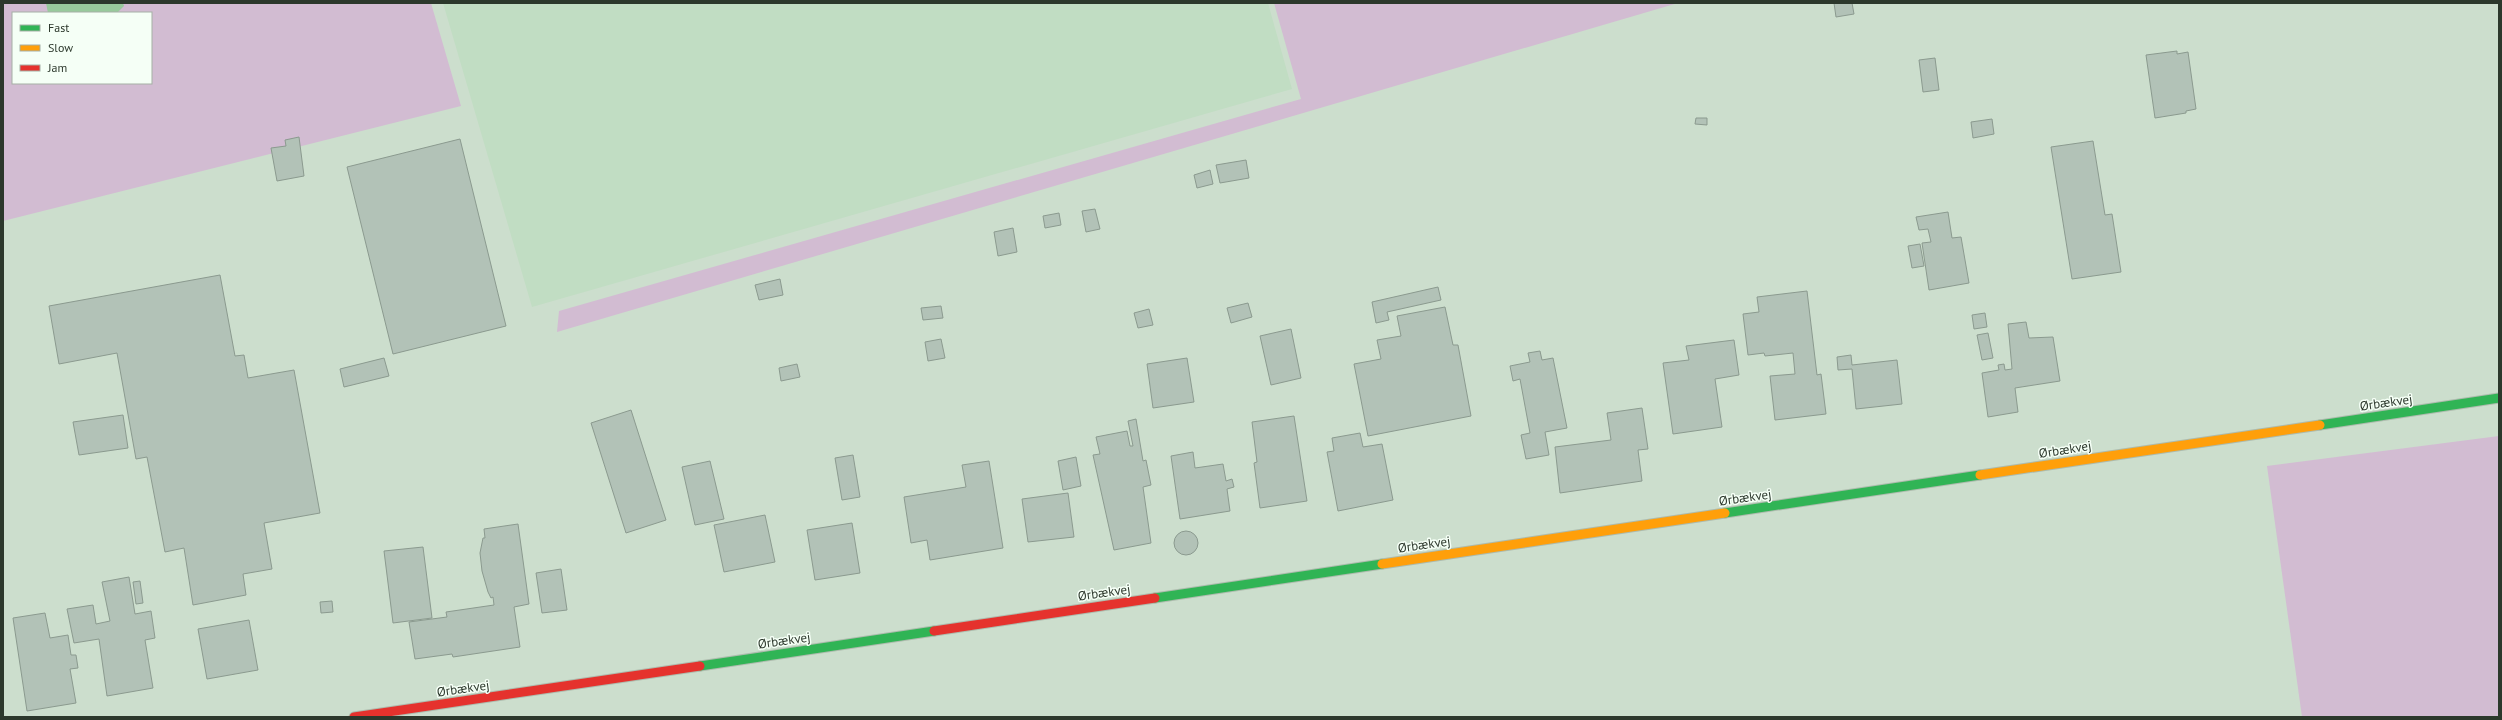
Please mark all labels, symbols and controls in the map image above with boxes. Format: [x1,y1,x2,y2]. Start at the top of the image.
legend [12,12,152,84]
text: Fast [48,20,69,35]
text: Slow [48,40,73,55]
text: Jam [47,60,67,75]
street label: Ørbækvej [2359,390,2414,415]
street label: Ørbækvej [2038,437,2093,462]
street label: Ørbækvej [1718,485,1773,510]
street label: Ørbækvej [1397,532,1452,557]
street label: Ørbækvej [1077,580,1132,605]
street label: Ørbækvej [757,628,812,653]
street label: Ørbækvej [436,676,491,701]

